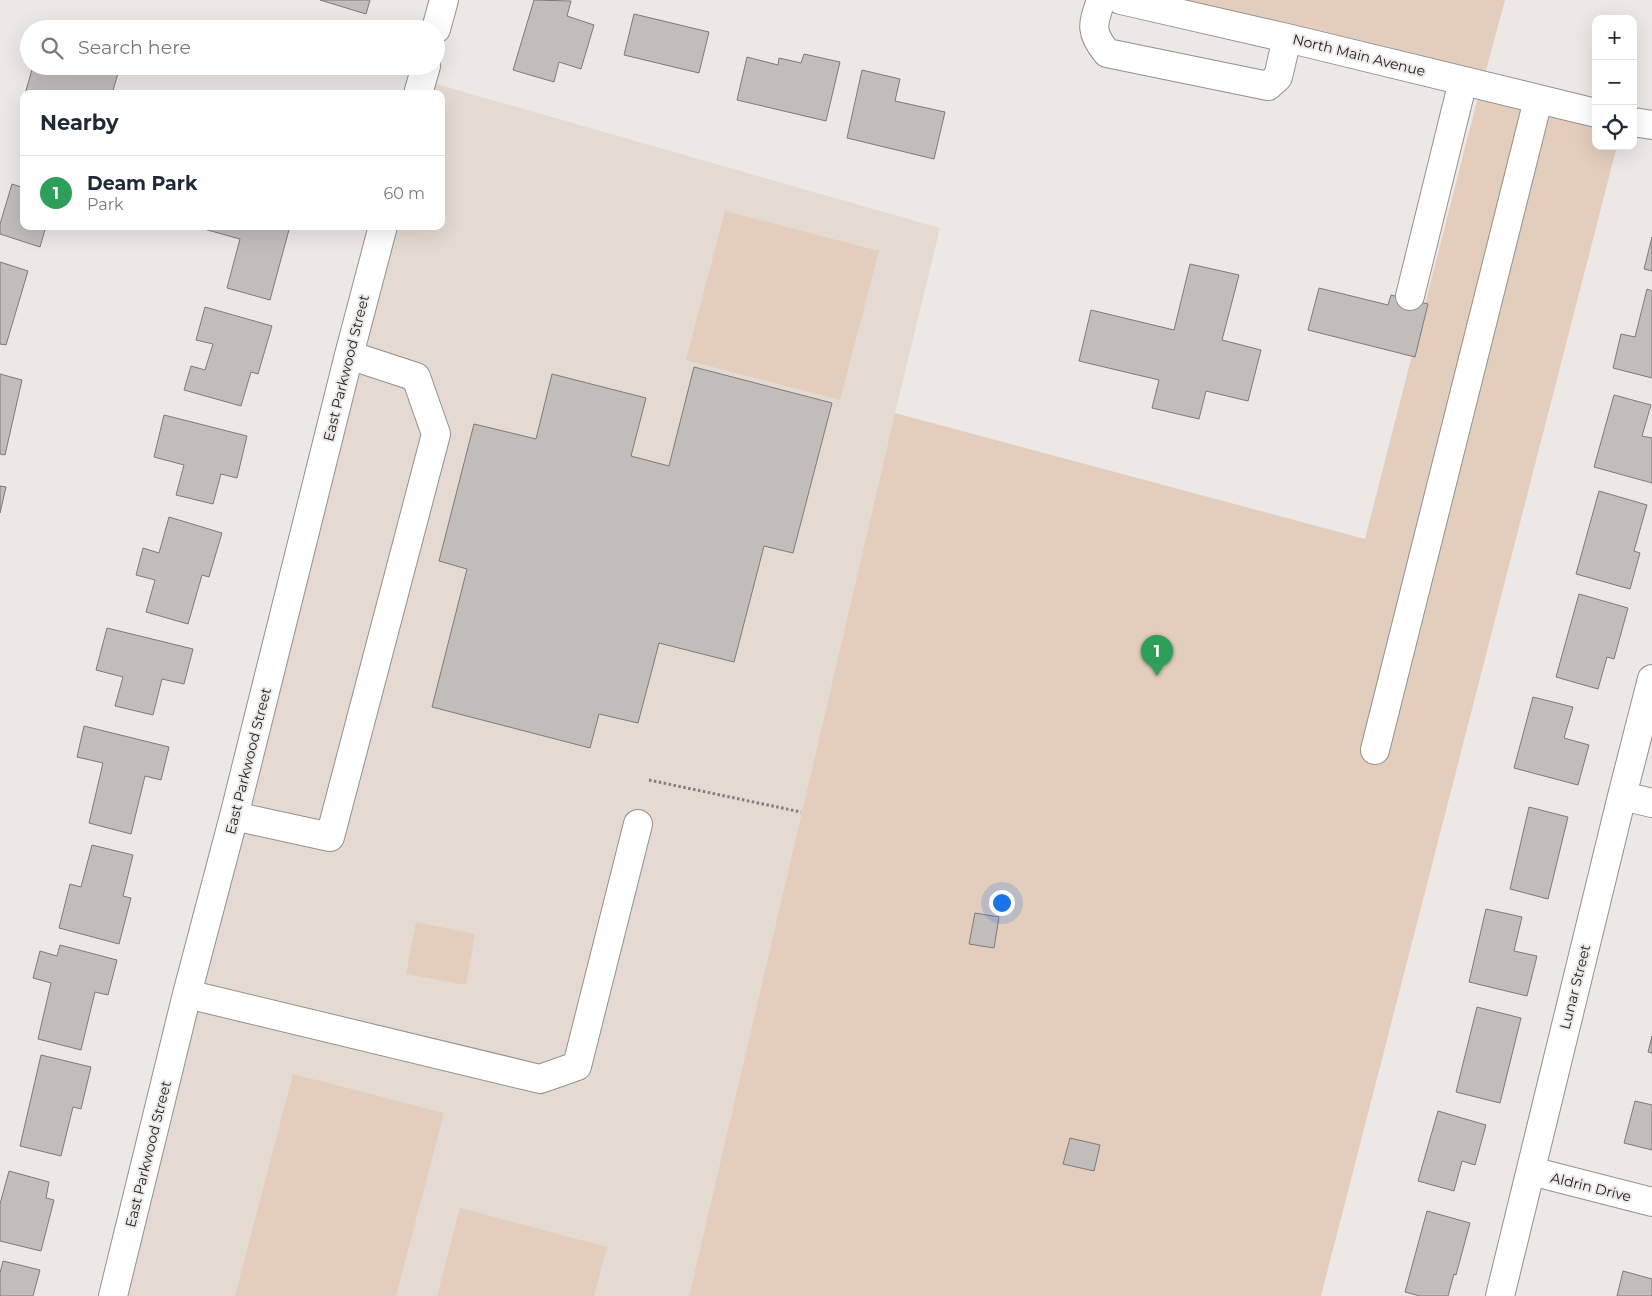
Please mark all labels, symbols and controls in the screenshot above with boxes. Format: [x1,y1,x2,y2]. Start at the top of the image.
map controls [1592,15,1637,150]
button: + [1592,15,1637,60]
search box [20,20,445,75]
street label: North Main Avenue [1291,30,1427,80]
icon: search [38,34,66,62]
text: Search here [78,36,191,59]
button: − [1592,60,1637,105]
button: locate [1592,105,1637,150]
text: Nearby [40,110,119,135]
text: Deam Park [87,172,197,195]
text: 1 [53,184,59,203]
text: 60 m [383,184,425,203]
text: Park [87,195,124,214]
street label: East Parkwood Street [319,293,373,443]
pin: 1 [1141,635,1173,676]
street label: East Parkwood Street [221,686,275,836]
your location [989,890,1015,916]
street label: Lunar Street [1556,942,1594,1031]
street label: East Parkwood Street [121,1079,175,1229]
street label: Aldrin Drive [1549,1168,1633,1206]

